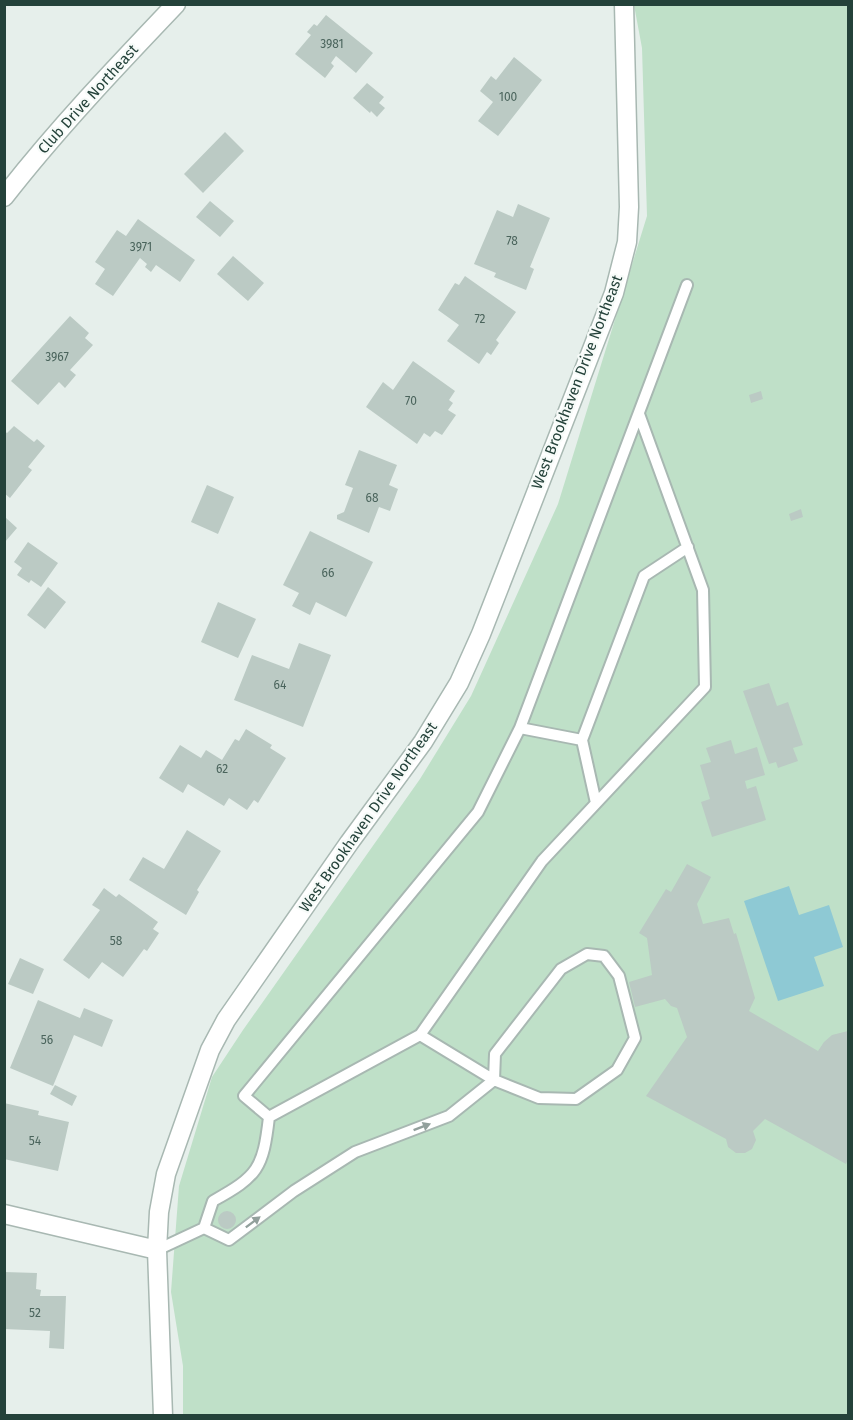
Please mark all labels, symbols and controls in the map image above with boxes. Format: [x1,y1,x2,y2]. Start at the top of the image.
house number: 3981 [320,37,344,51]
street label: Club Drive Northeast [34,40,142,157]
house number: 100 [499,90,518,104]
house number: 78 [506,234,518,248]
house number: 3971 [130,240,152,254]
street label: West Brookhaven Drive Northeast [528,272,626,492]
house number: 72 [474,312,486,326]
house number: 3967 [45,350,69,364]
house number: 70 [405,394,417,408]
house number: 68 [365,491,379,505]
house number: 66 [322,566,334,580]
house number: 64 [274,678,287,692]
street label: West Brookhaven Drive Northeast [295,718,441,916]
house number: 62 [216,762,228,776]
house number: 58 [110,934,123,948]
house number: 56 [41,1033,53,1047]
one-way arrow [413,1121,431,1131]
house number: 54 [29,1134,42,1148]
one-way arrow [246,1216,261,1228]
house number: 52 [29,1306,41,1320]

